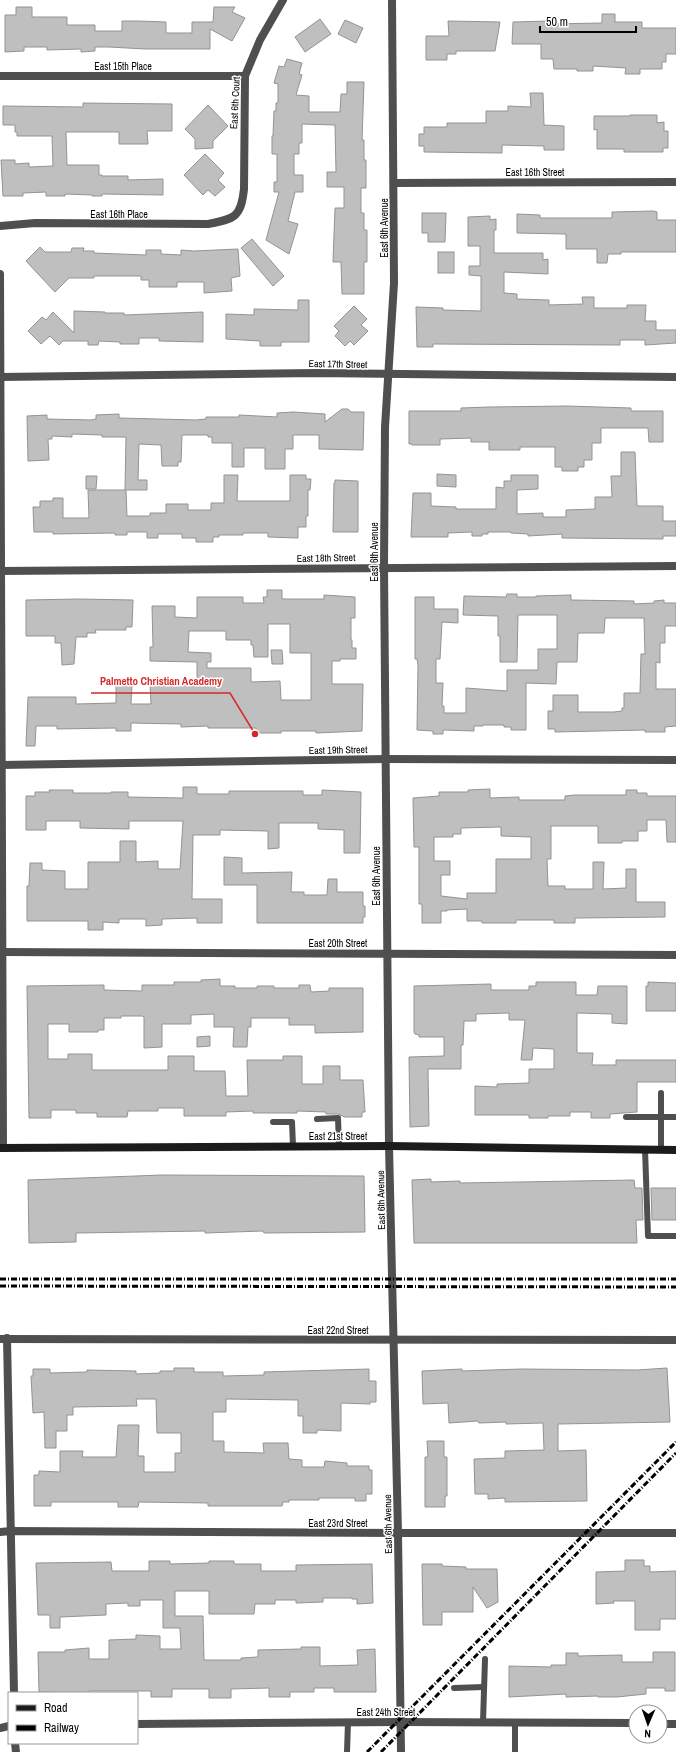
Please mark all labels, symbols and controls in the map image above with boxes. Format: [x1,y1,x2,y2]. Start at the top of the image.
scale bar [540,8,636,34]
text: 50 m [546,14,568,30]
street label: East 15th Place [94,60,152,73]
street label: East 6th Court [227,76,243,130]
street label: East 16th Street [506,166,565,179]
street label: East 6th Avenue [378,198,391,258]
street label: East 16th Place [90,208,148,221]
street label: East 17th Street [308,357,368,371]
street label: East 6th Avenue [368,522,381,582]
street label: East 18th Street [296,551,356,565]
callout: Palmetto Christian Academy [91,670,230,693]
text: Palmetto Christian Academy [100,674,222,688]
street label: East 19th Street [308,743,368,757]
street label: East 6th Avenue [370,846,383,906]
street label: East 20th Street [309,937,368,950]
street label: East 21st Street [309,1130,368,1143]
street label: East 6th Avenue [374,1170,388,1230]
street label: East 22nd Street [307,1324,369,1337]
street label: East 6th Avenue [381,1494,395,1554]
street label: East 23rd Street [308,1517,368,1530]
legend [8,1692,138,1744]
text: Road [44,1700,68,1716]
north arrow [628,1704,668,1744]
street label: East 24th Street [357,1706,416,1719]
text: Railway [44,1720,79,1736]
text: N [644,1727,651,1741]

